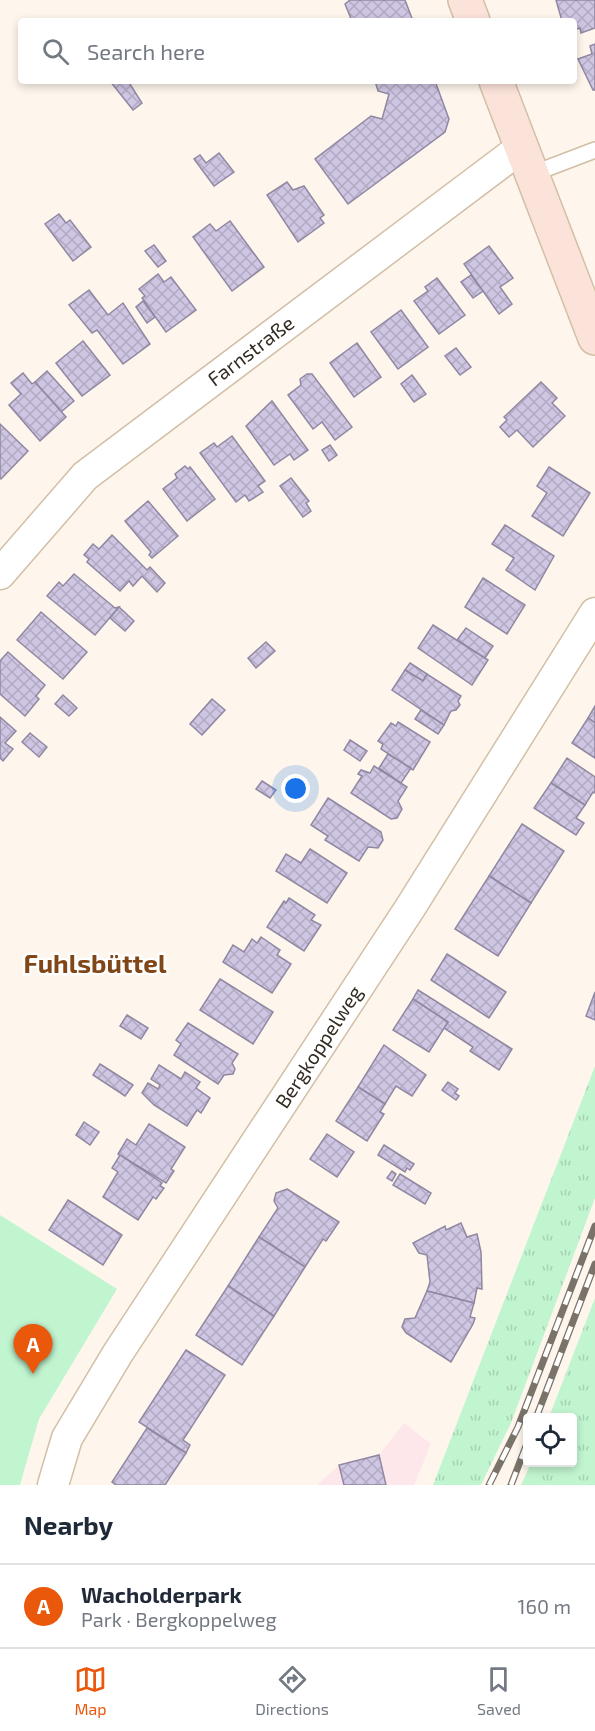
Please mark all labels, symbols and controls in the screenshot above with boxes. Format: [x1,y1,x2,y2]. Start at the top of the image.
search box [18,18,577,84]
icon: search [39,35,72,68]
text: Search here [87,38,205,64]
street label: Farnstraße [202,310,298,390]
your location [281,774,310,803]
district label: Fuhlsbüttel [24,947,167,978]
street label: Bergkoppelweg [270,981,367,1112]
pin: A [14,1324,52,1374]
map controls [523,1413,577,1467]
button: locate [523,1413,577,1467]
text: Nearby [24,1509,113,1540]
text: Wacholderpark [81,1581,242,1607]
text: A [37,1594,50,1618]
text: 160 m [518,1594,571,1618]
text: Park · Bergkoppelweg [81,1607,277,1631]
tab: Map [74,1663,107,1718]
tab: Directions [255,1663,329,1718]
tab: Saved [477,1663,521,1718]

